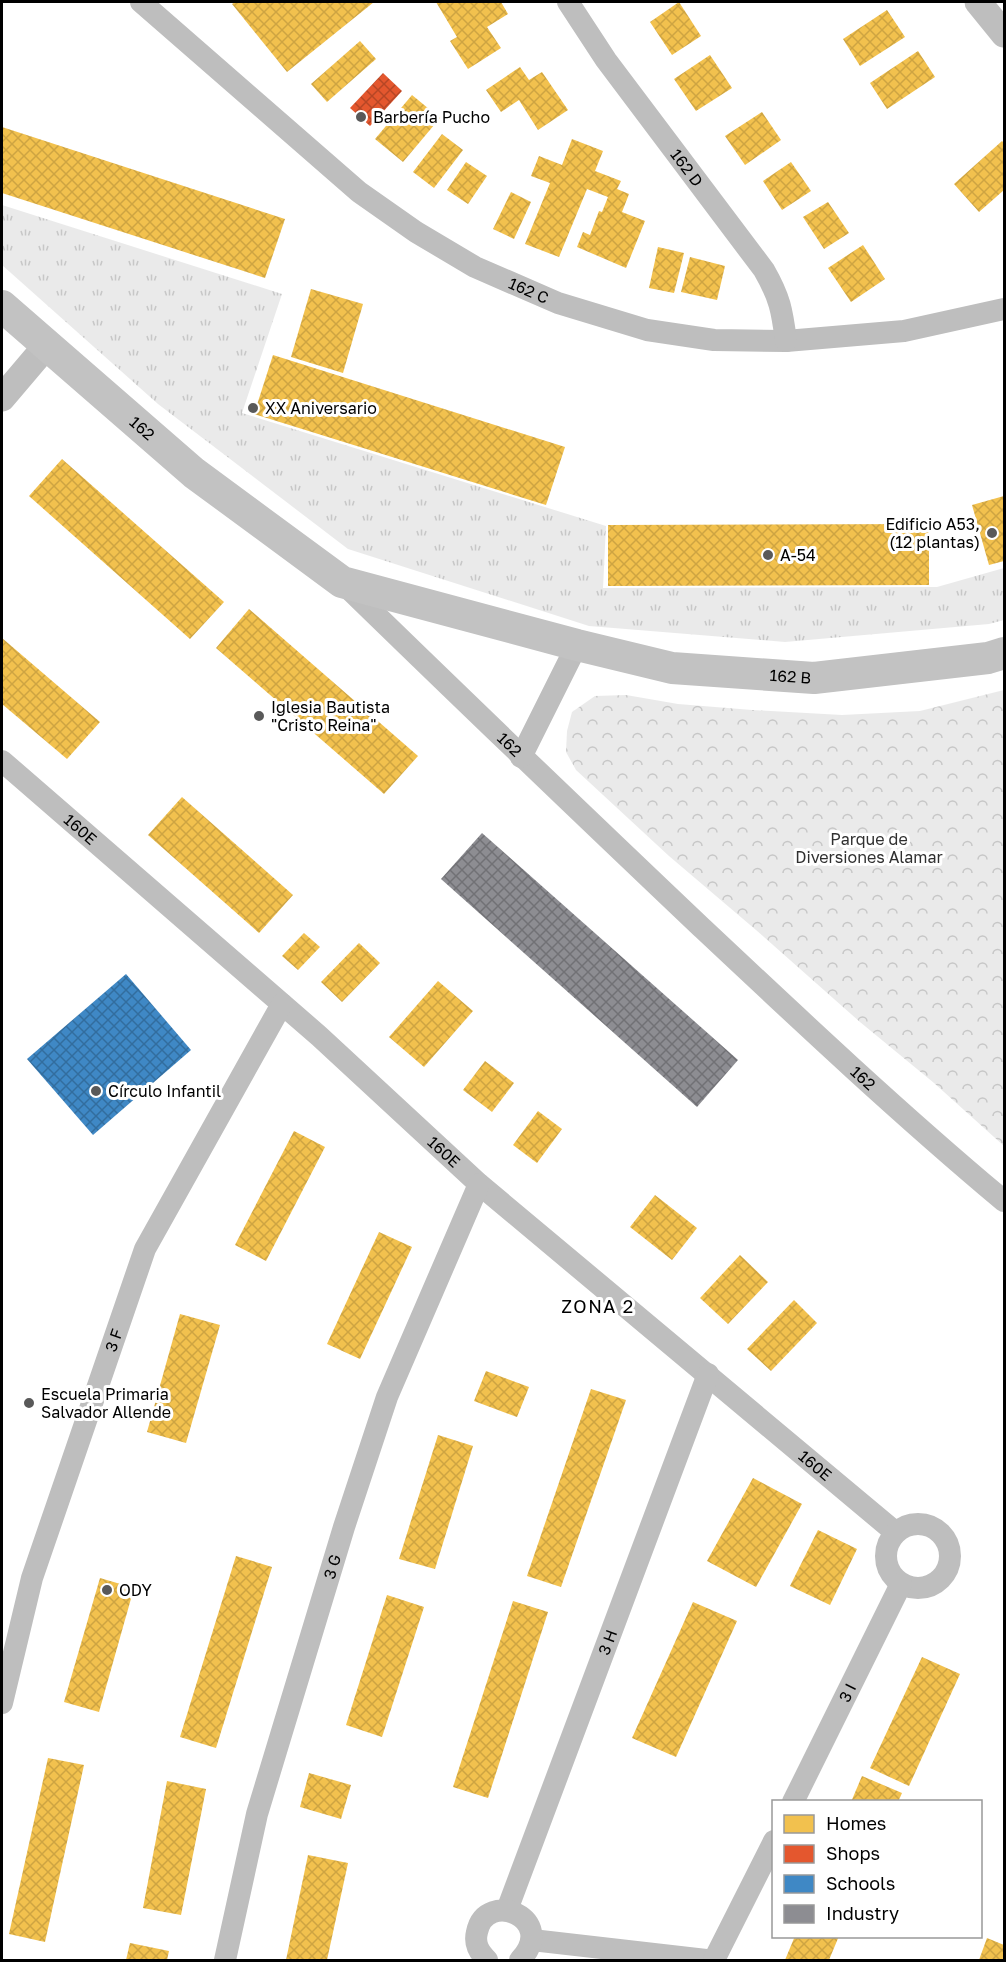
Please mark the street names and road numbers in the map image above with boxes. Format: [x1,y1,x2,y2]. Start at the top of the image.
street label: 162 D [666,145,708,190]
street label: 162 C [506,273,552,308]
street label: 162 [126,412,159,444]
street label: 162 B [769,665,812,688]
street label: 162 [493,728,526,761]
street label: 160E [60,809,101,849]
street label: 162 [847,1061,880,1094]
street label: 160E [424,1132,464,1172]
street label: 3 F [101,1326,127,1354]
street label: 160E [795,1446,836,1485]
street label: 3 G [319,1552,345,1581]
street label: 3 H [594,1627,621,1658]
street label: 3 I [834,1680,860,1705]

